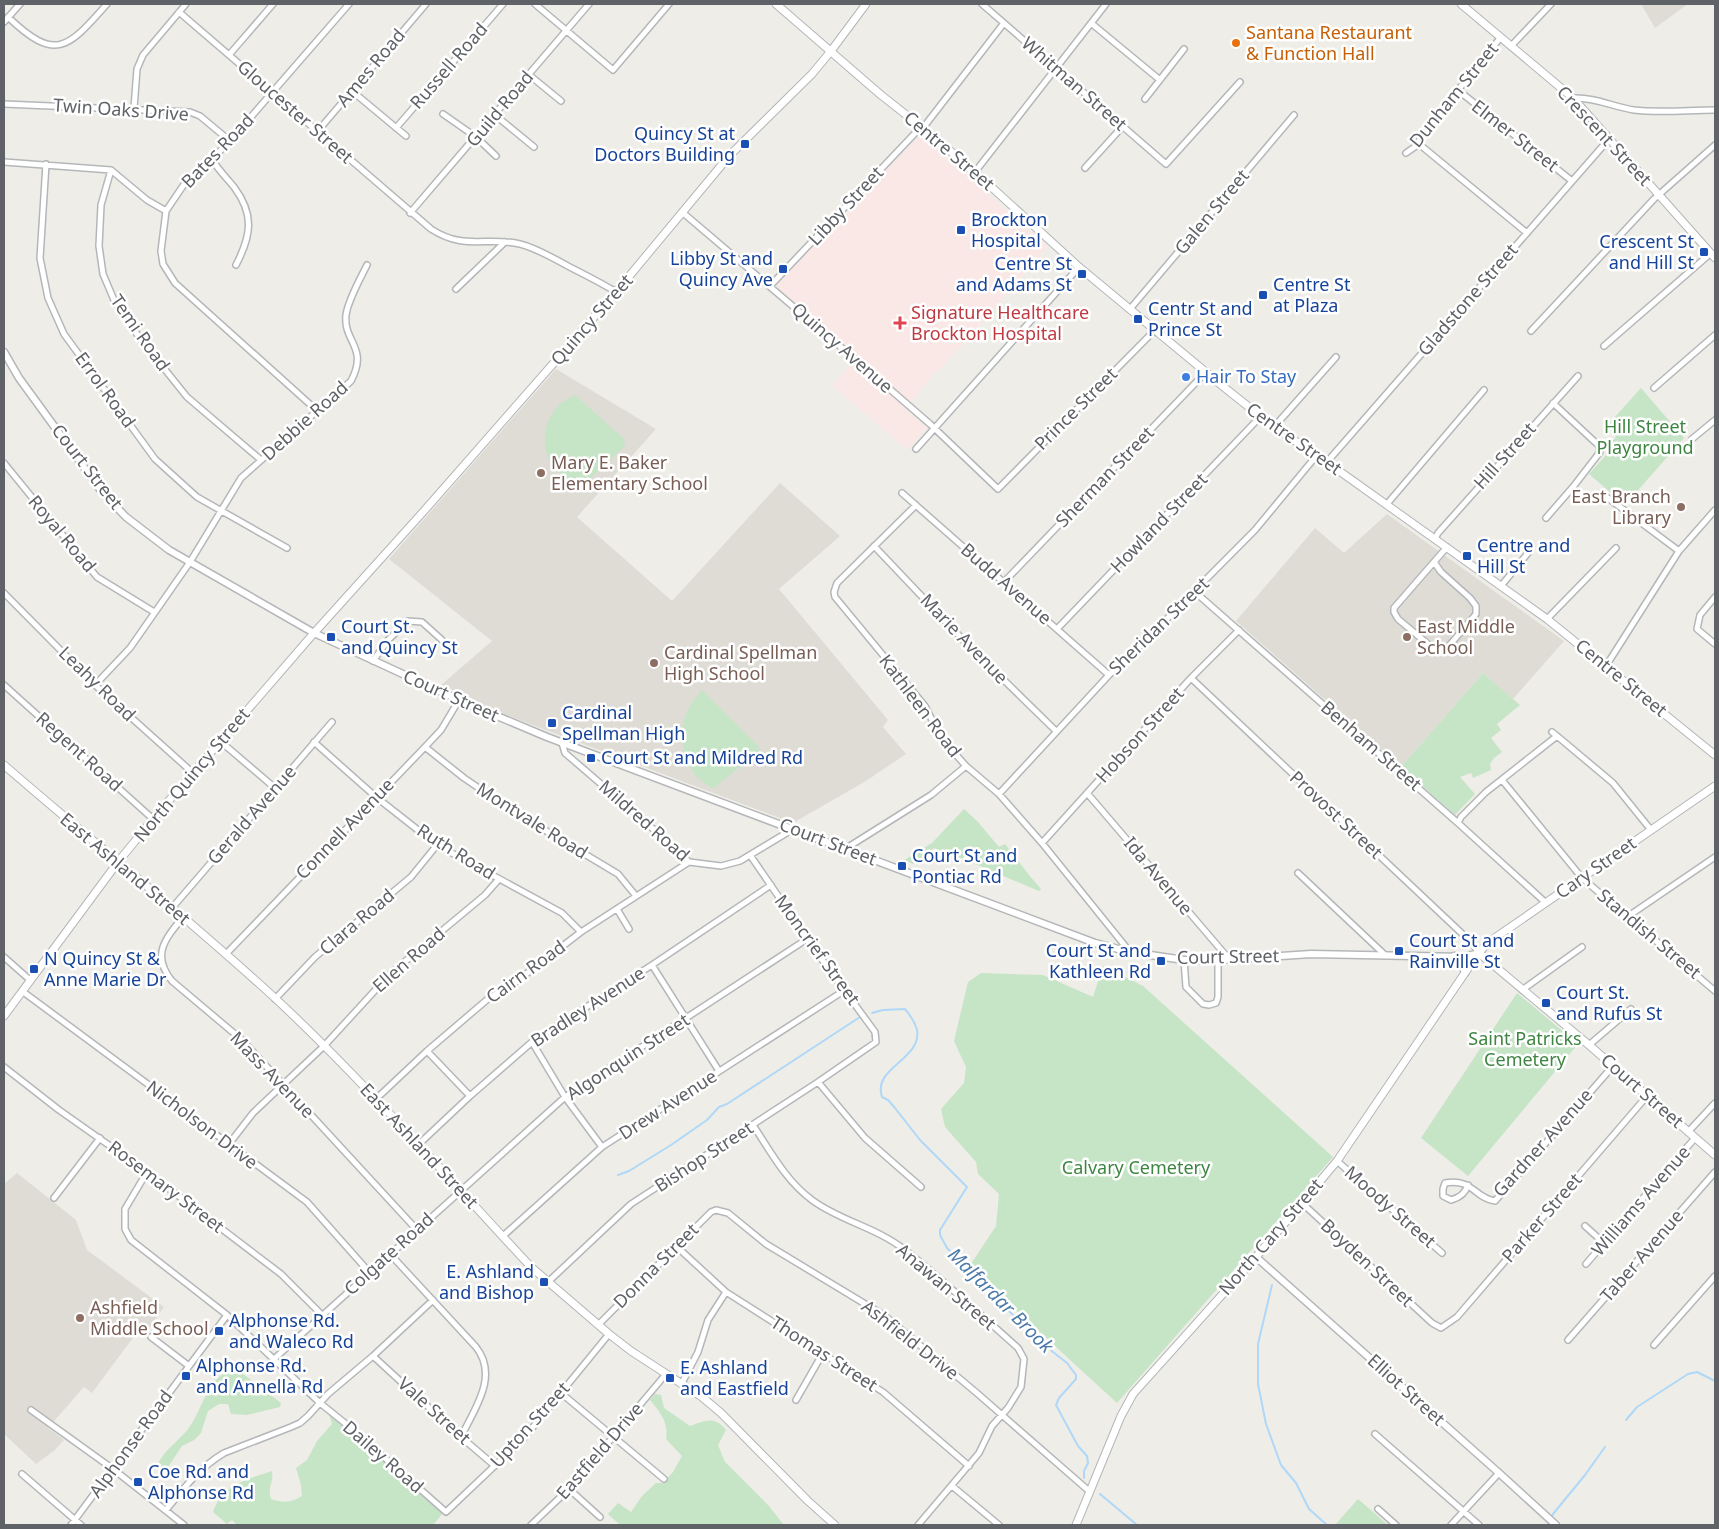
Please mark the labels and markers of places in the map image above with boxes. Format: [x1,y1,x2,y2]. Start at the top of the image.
place label: Santana Restaurant & Function Hall [1246,20,1413,65]
marker: Santana Restaurant & Function Hall [1230,37,1242,49]
place label: Quincy St at Doctors Building [594,121,735,166]
marker: Quincy St at Doctors Building [739,138,751,150]
place label: Brockton Hospital [971,207,1047,252]
marker: Brockton Hospital [955,224,967,236]
place label: Crescent St and Hill St [1599,229,1694,274]
place label: Libby St and Quincy Ave [670,246,773,291]
marker: Crescent St and Hill St [1698,246,1710,258]
place label: Centre St and Adams St [956,251,1073,296]
marker: Libby St and Quincy Ave [777,263,789,275]
marker: Centre St and Adams St [1076,268,1088,280]
place label: Centre St at Plaza [1273,272,1351,317]
marker: Centre St at Plaza [1257,289,1269,301]
place label: Centr St and Prince St [1148,296,1253,341]
place label: Signature Healthcare Brockton Hospital [911,300,1089,345]
marker: Centr St and Prince St [1132,313,1144,325]
marker: Signature Healthcare Brockton Hospital [893,316,907,330]
place label: Hair To Stay [1196,364,1297,388]
marker: Hair To Stay [1180,371,1192,383]
place label: Mary E. Baker Elementary School [551,450,708,495]
marker: Mary E. Baker Elementary School [535,467,547,479]
place label: East Branch Library [1571,484,1672,529]
marker: East Branch Library [1675,501,1687,513]
place label: Centre and Hill St [1477,533,1570,578]
marker: Centre and Hill St [1461,550,1473,562]
place label: Court St. and Quincy St [341,614,458,659]
place label: East Middle School [1417,614,1515,659]
marker: Court St. and Quincy St [325,631,337,643]
marker: East Middle School [1401,631,1413,643]
place label: Cardinal Spellman High School [664,640,817,685]
marker: Cardinal Spellman High School [648,657,660,669]
place label: Cardinal Spellman High [562,700,685,745]
marker: Cardinal Spellman High [546,717,558,729]
place label: Court St and Mildred Rd [601,745,803,769]
marker: Court St and Mildred Rd [585,752,597,764]
place label: Court St and Pontiac Rd [912,843,1017,888]
marker: Court St and Pontiac Rd [896,860,908,872]
place label: Court St and Rainville St [1409,928,1514,973]
place label: Court St and Kathleen Rd [1046,938,1151,983]
marker: Court St and Rainville St [1393,945,1405,957]
place label: N Quincy St & Anne Marie Dr [44,946,167,991]
marker: Court St and Kathleen Rd [1155,955,1167,967]
marker: N Quincy St & Anne Marie Dr [28,963,40,975]
place label: Court St. and Rufus St [1556,980,1663,1025]
marker: Court St. and Rufus St [1540,997,1552,1009]
place label: E. Ashland and Bishop [439,1259,534,1304]
marker: E. Ashland and Bishop [538,1276,550,1288]
place label: Ashfield Middle School [90,1295,209,1340]
place label: Alphonse Rd. and Waleco Rd [229,1308,354,1353]
marker: Ashfield Middle School [74,1312,86,1324]
marker: Alphonse Rd. and Waleco Rd [213,1325,225,1337]
place label: Alphonse Rd. and Annella Rd [196,1353,323,1398]
place label: E. Ashland and Eastfield [680,1355,789,1400]
marker: Alphonse Rd. and Annella Rd [180,1370,192,1382]
marker: E. Ashland and Eastfield [664,1372,676,1384]
place label: Coe Rd. and Alphonse Rd [148,1459,254,1504]
marker: Coe Rd. and Alphonse Rd [132,1476,144,1488]

